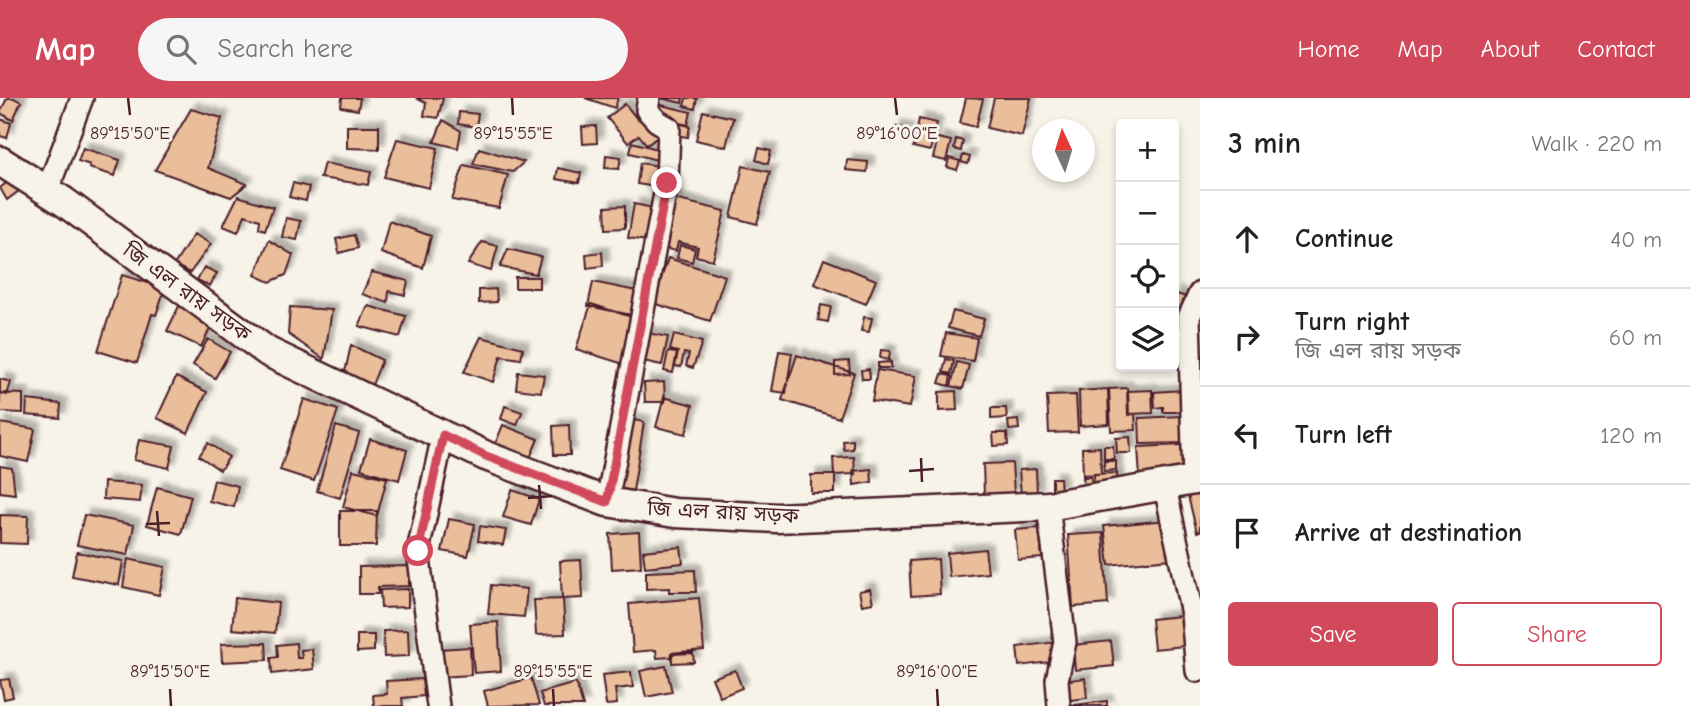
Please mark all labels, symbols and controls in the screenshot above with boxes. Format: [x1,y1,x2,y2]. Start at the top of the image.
search box [138,18,628,81]
text: Map [35,30,96,68]
icon: search [162,30,200,68]
text: Search here [218,34,353,64]
text: Home [1298,35,1359,63]
text: Map [1397,35,1443,63]
text: About [1481,35,1539,63]
text: Contact [1577,35,1655,63]
north arrow [1032,119,1095,182]
map controls [1116,119,1179,371]
button: + [1116,119,1179,182]
text: 89°15'50"E [90,123,170,144]
text: 89°15'55"E [473,123,553,144]
text: 89°16'00"E [856,123,938,144]
text: 3 min [1228,126,1301,161]
text: Walk · 220 m [1531,130,1662,157]
route end [651,167,682,198]
button: − [1116,182,1179,245]
icon: ahead [1228,220,1266,258]
text: Continue [1295,224,1393,254]
text: 40 m [1610,226,1662,253]
street label: জি এল রায় সড়ক [118,237,256,347]
button: locate [1116,245,1179,308]
text: Turn right [1295,307,1409,337]
button: layers [1116,308,1179,371]
icon: right [1228,318,1266,356]
text: 60 m [1609,324,1662,351]
text: জি এল রায় সড়ক [1295,337,1461,364]
icon: left [1228,416,1266,454]
text: Turn left [1295,420,1392,450]
text: 120 m [1600,422,1662,449]
street label: জি এল রায় সড়ক [646,496,800,528]
icon: arrive [1228,514,1266,552]
text: Arrive at destination [1295,518,1522,548]
route start [402,535,433,566]
button: Save [1228,602,1438,666]
button: Share [1452,602,1662,666]
text: 89°15'50"E [130,661,210,682]
text: 89°15'55"E [513,661,593,682]
text: 89°16'00"E [896,661,978,682]

